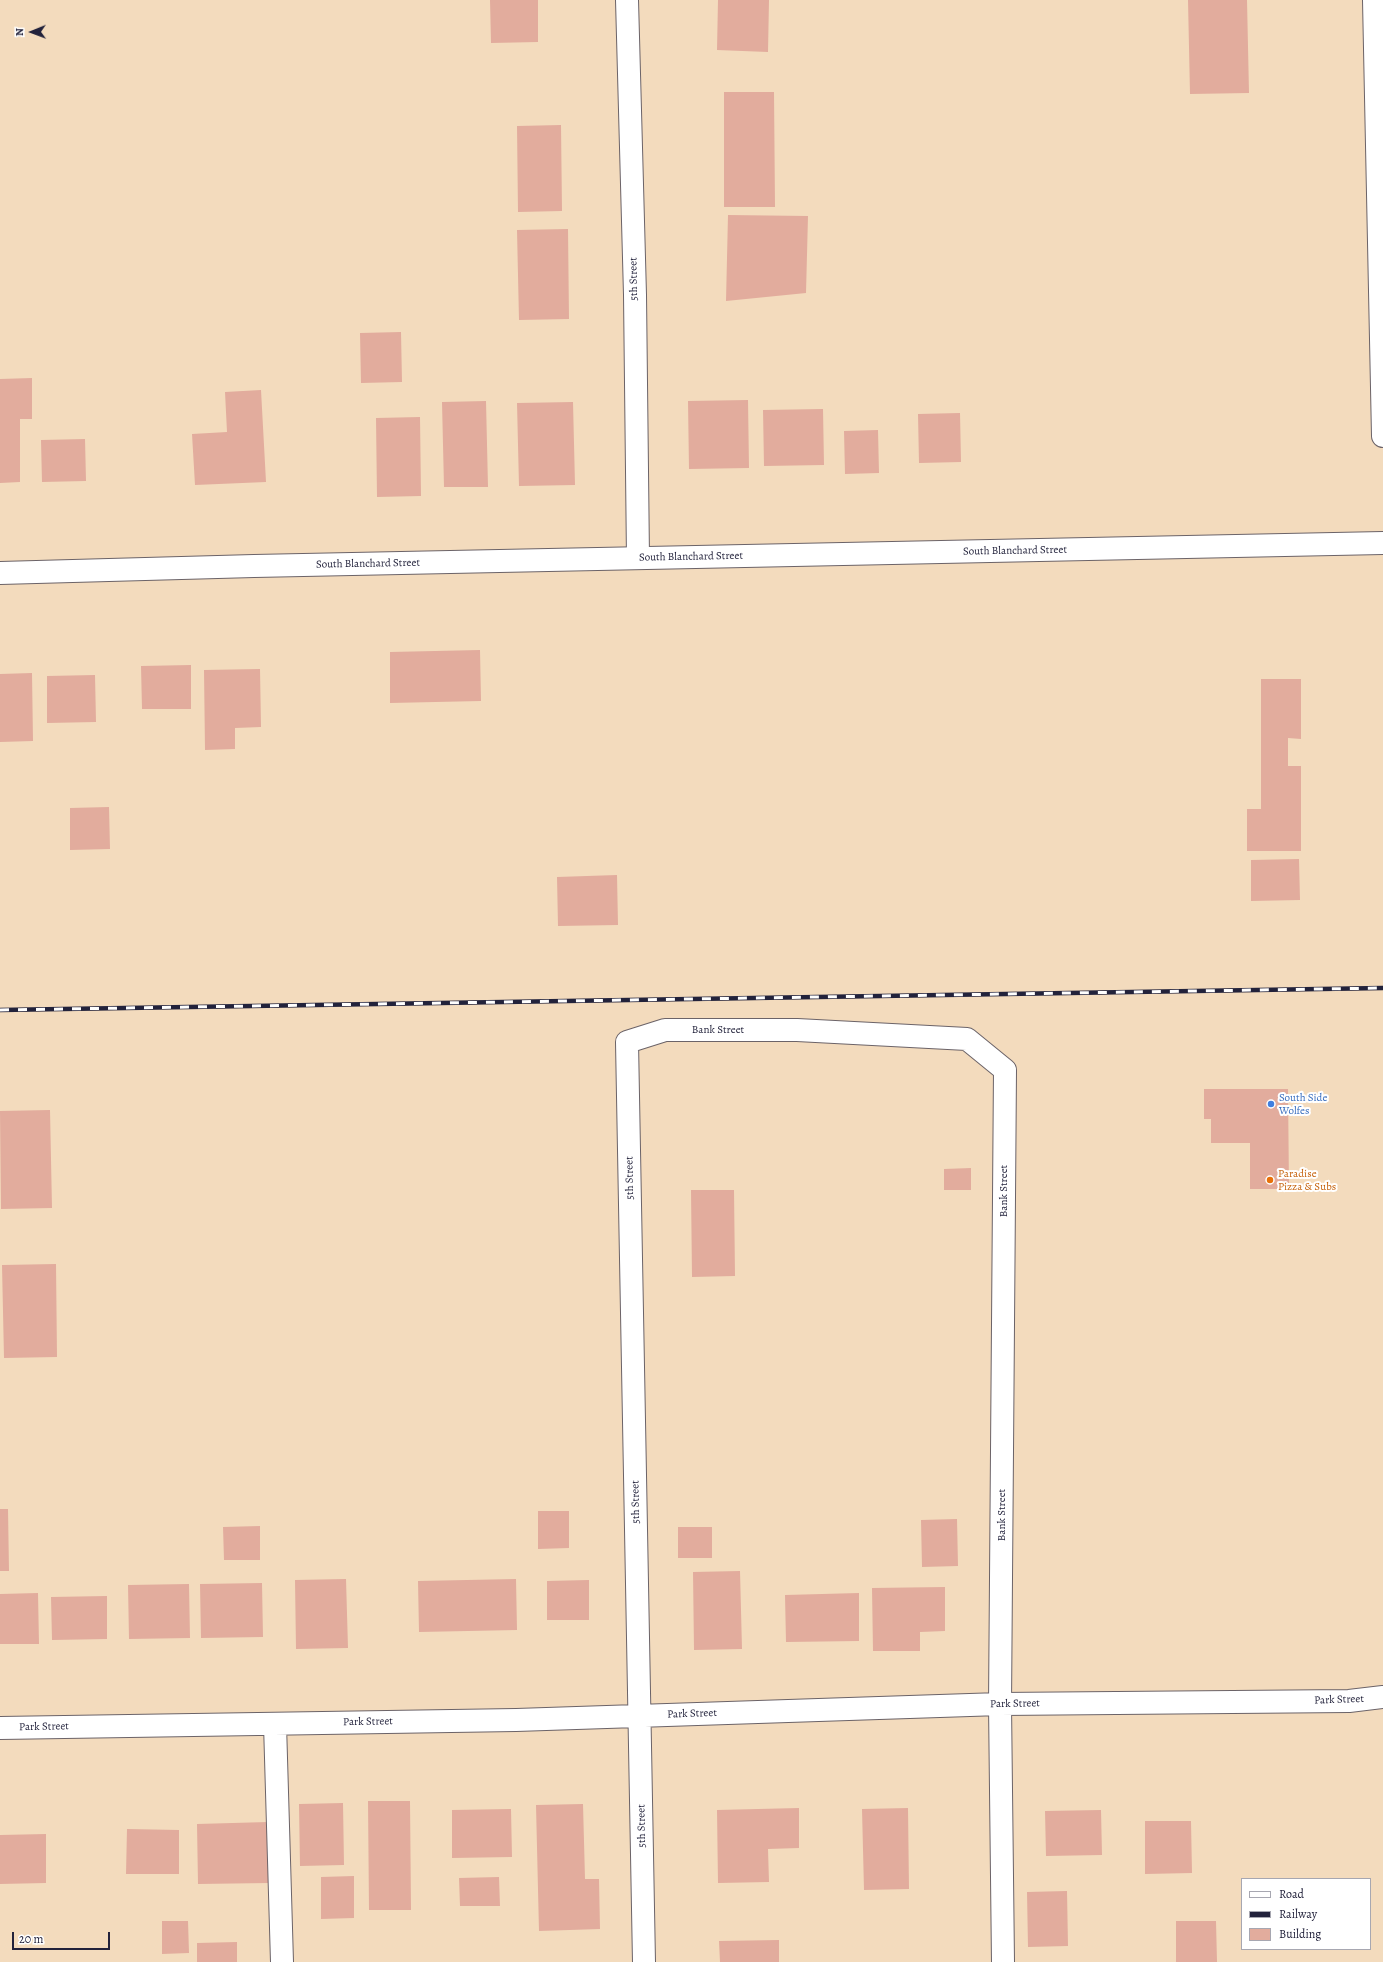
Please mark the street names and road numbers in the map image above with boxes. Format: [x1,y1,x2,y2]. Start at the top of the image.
street label: 5th Street [627,257,641,301]
street label: South Blanchard Street [963,543,1067,559]
street label: South Blanchard Street [639,549,743,565]
street label: South Blanchard Street [316,556,420,572]
street label: Bank Street [692,1023,744,1037]
street label: 5th Street [623,1156,637,1200]
street label: Bank Street [997,1165,1011,1217]
street label: 5th Street [629,1480,643,1524]
street label: Bank Street [995,1489,1009,1541]
street label: Park Street [1314,1693,1364,1707]
street label: Park Street [990,1697,1040,1711]
street label: Park Street [667,1707,717,1721]
street label: Park Street [343,1715,393,1729]
street label: Park Street [19,1720,69,1734]
street label: 5th Street [635,1804,649,1848]

